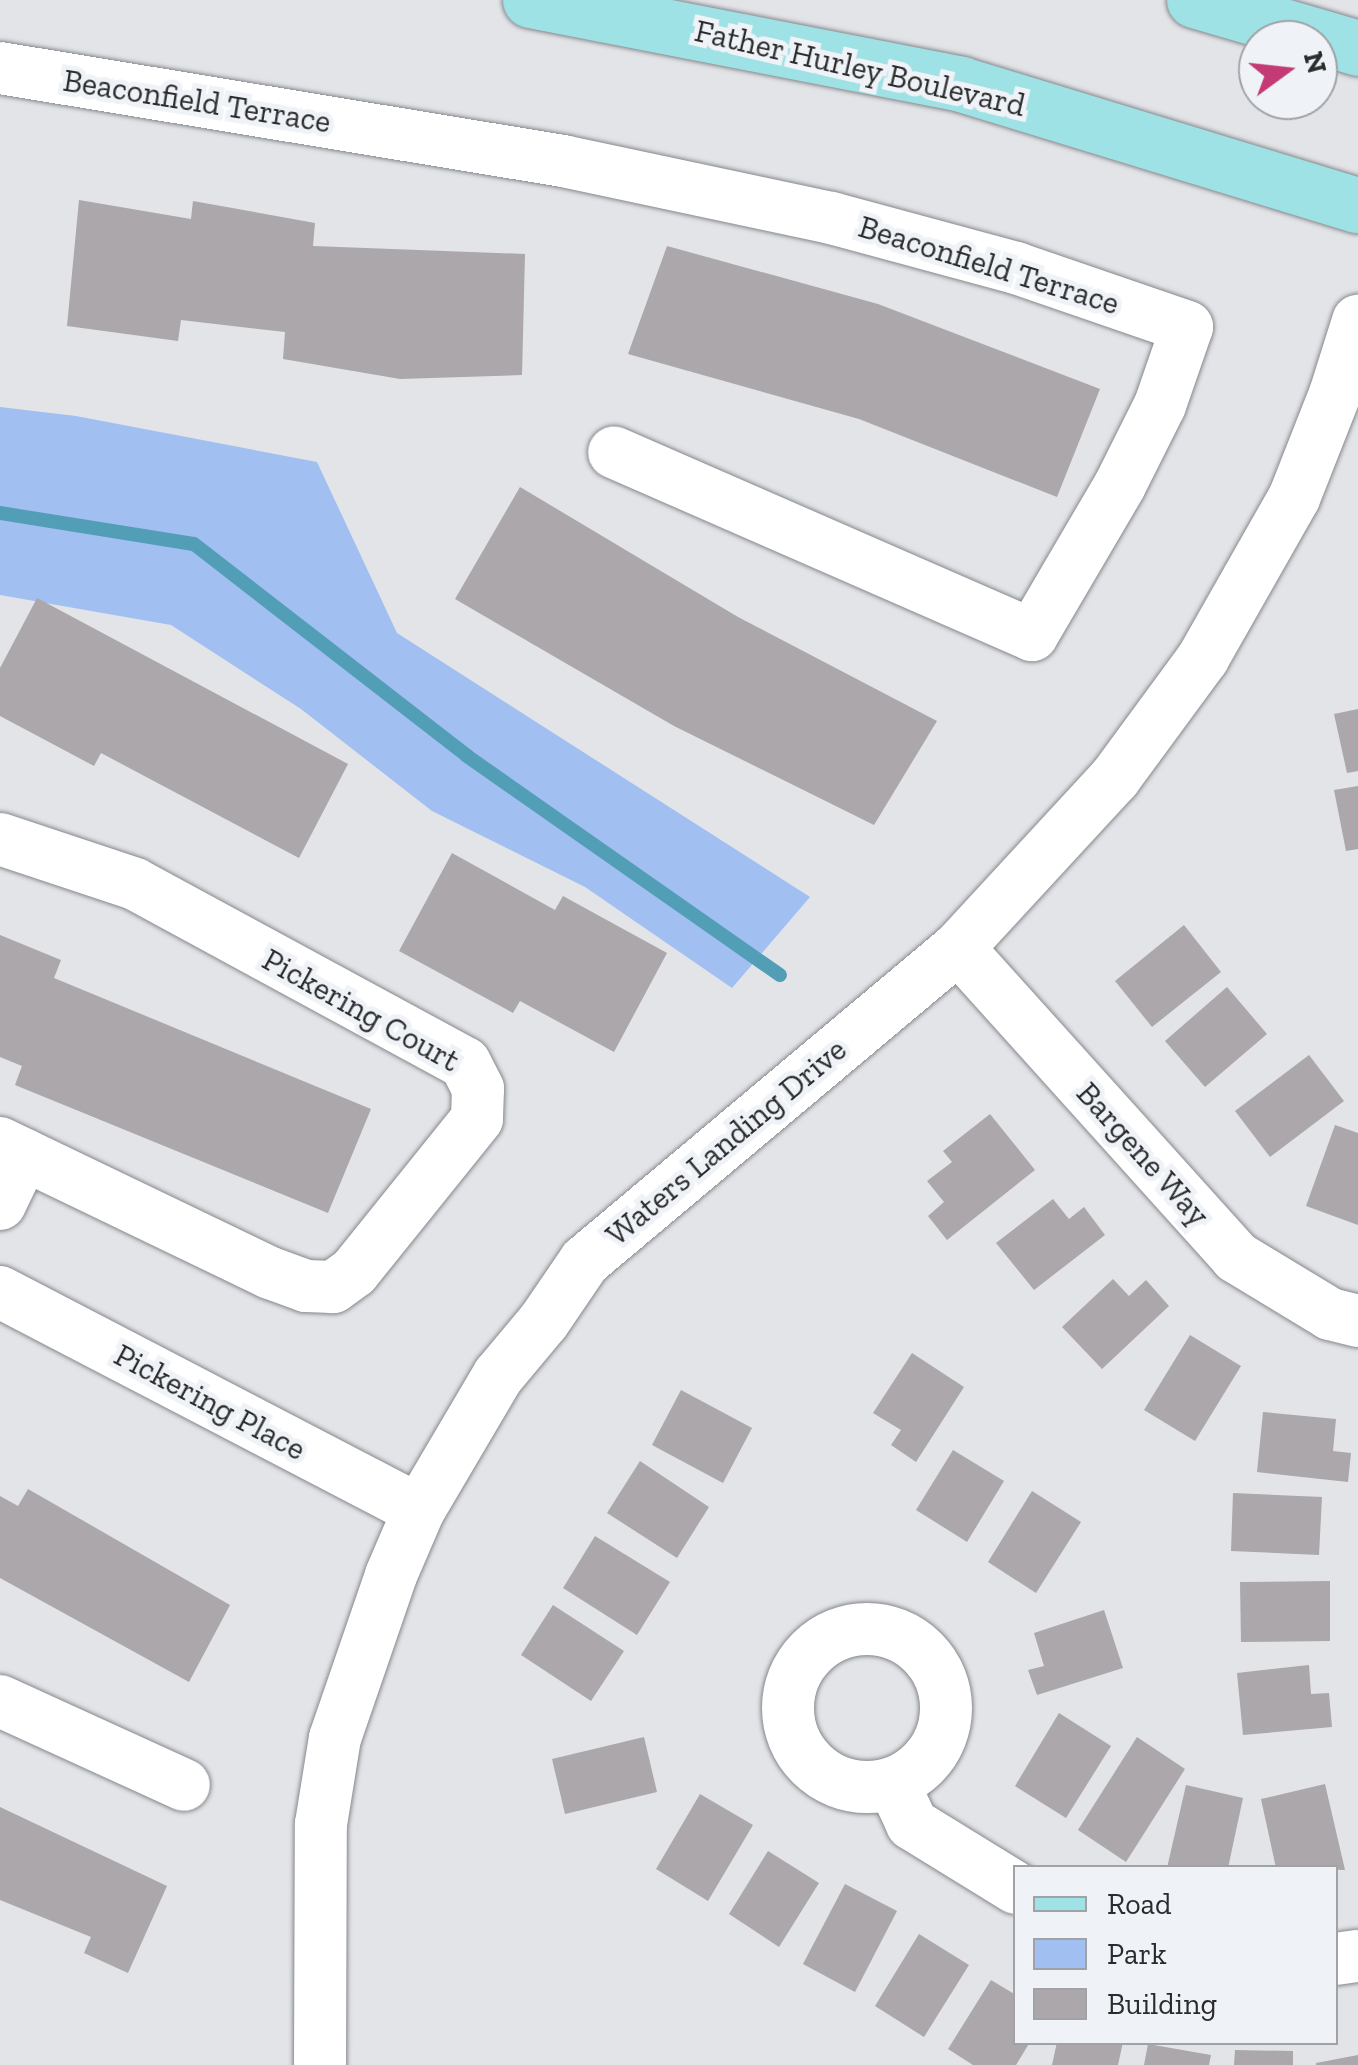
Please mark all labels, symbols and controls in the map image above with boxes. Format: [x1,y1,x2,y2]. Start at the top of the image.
street label: Father Hurley Boulevard [690,11,1030,125]
north arrow [1238,20,1338,120]
text: N [1297,48,1334,77]
street label: Beaconfield Terrace [60,61,334,141]
street label: Beaconfield Terrace [854,207,1124,323]
street label: Pickering Court [256,940,466,1080]
street label: Waters Landing Drive [598,1030,854,1254]
street label: Bargene Way [1068,1074,1218,1234]
street label: Pickering Place [108,1336,312,1468]
legend [1013,1865,1338,2045]
text: Road [1107,1886,1172,1922]
text: Park [1107,1936,1167,1972]
text: Building [1107,1986,1217,2022]

